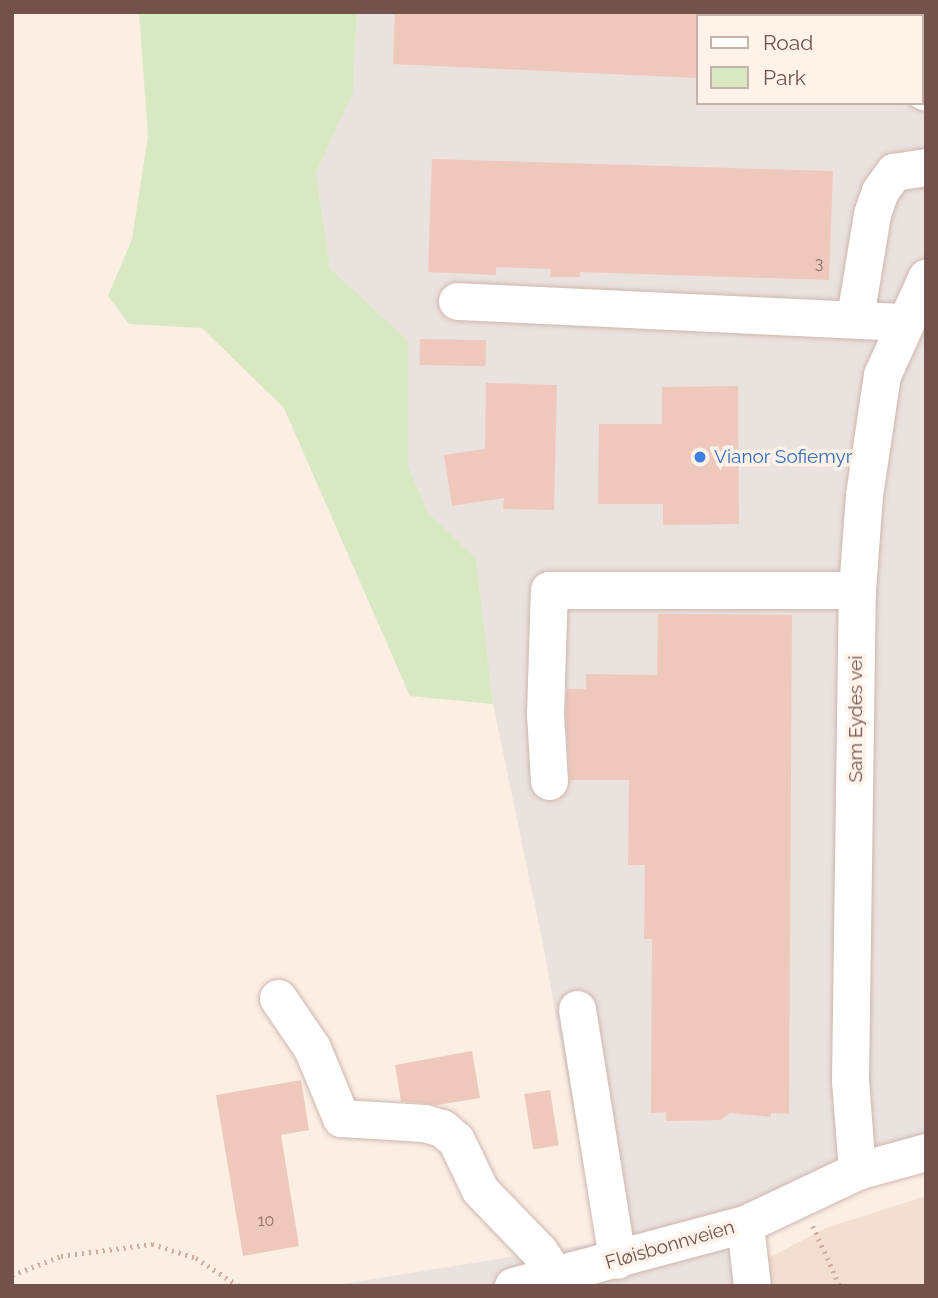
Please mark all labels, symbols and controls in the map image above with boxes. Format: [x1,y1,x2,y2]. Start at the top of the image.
legend [696,14,924,105]
text: Road [763,30,813,55]
text: Park [763,65,806,90]
house number: 3 [815,254,823,274]
place label: Vianor Sofiemyr [714,446,853,468]
marker: Vianor Sofiemyr [692,449,708,465]
street label: Sam Eydes vei [845,655,867,783]
house number: 10 [258,1211,274,1231]
street label: Fløisbonnveien [603,1216,737,1274]

